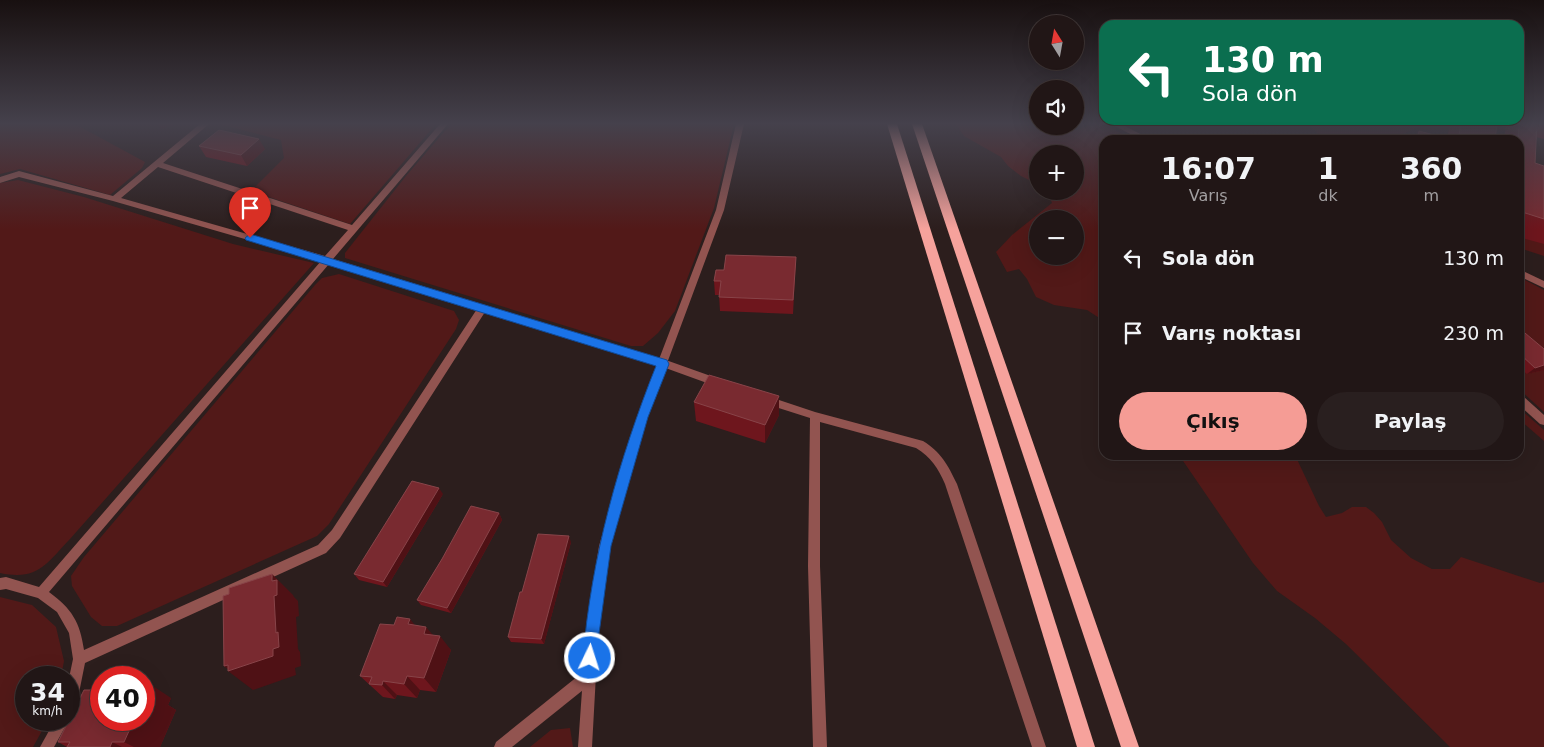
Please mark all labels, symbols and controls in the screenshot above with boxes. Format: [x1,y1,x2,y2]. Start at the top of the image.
north arrow [1029,15,1084,70]
map controls [1029,15,1084,265]
icon: left [1119,40,1184,105]
text: 130 m [1202,40,1324,80]
button: sound [1029,80,1084,135]
text: Sola dön [1202,81,1297,106]
button: + [1029,145,1084,200]
text: 16:07 [1161,151,1256,186]
text: 1 [1318,151,1338,186]
text: 360 [1400,151,1463,186]
text: Varış [1189,186,1228,205]
text: dk [1318,186,1338,205]
text: m [1423,186,1439,205]
pin [229,187,271,238]
icon: arrive [236,194,264,222]
button: − [1029,210,1084,265]
icon: left [1119,244,1147,272]
text: Sola dön [1162,247,1255,269]
text: 130 m [1443,247,1504,269]
icon: arrive [1119,319,1147,347]
text: Varış noktası [1162,322,1301,344]
text: 230 m [1443,322,1504,344]
button: Çıkış [1119,392,1307,450]
button: Paylaş [1317,392,1504,450]
position arrow [563,631,615,683]
speed limit sign: 40 [90,666,155,731]
text: 34 [30,678,65,707]
text: km/h [32,704,63,718]

